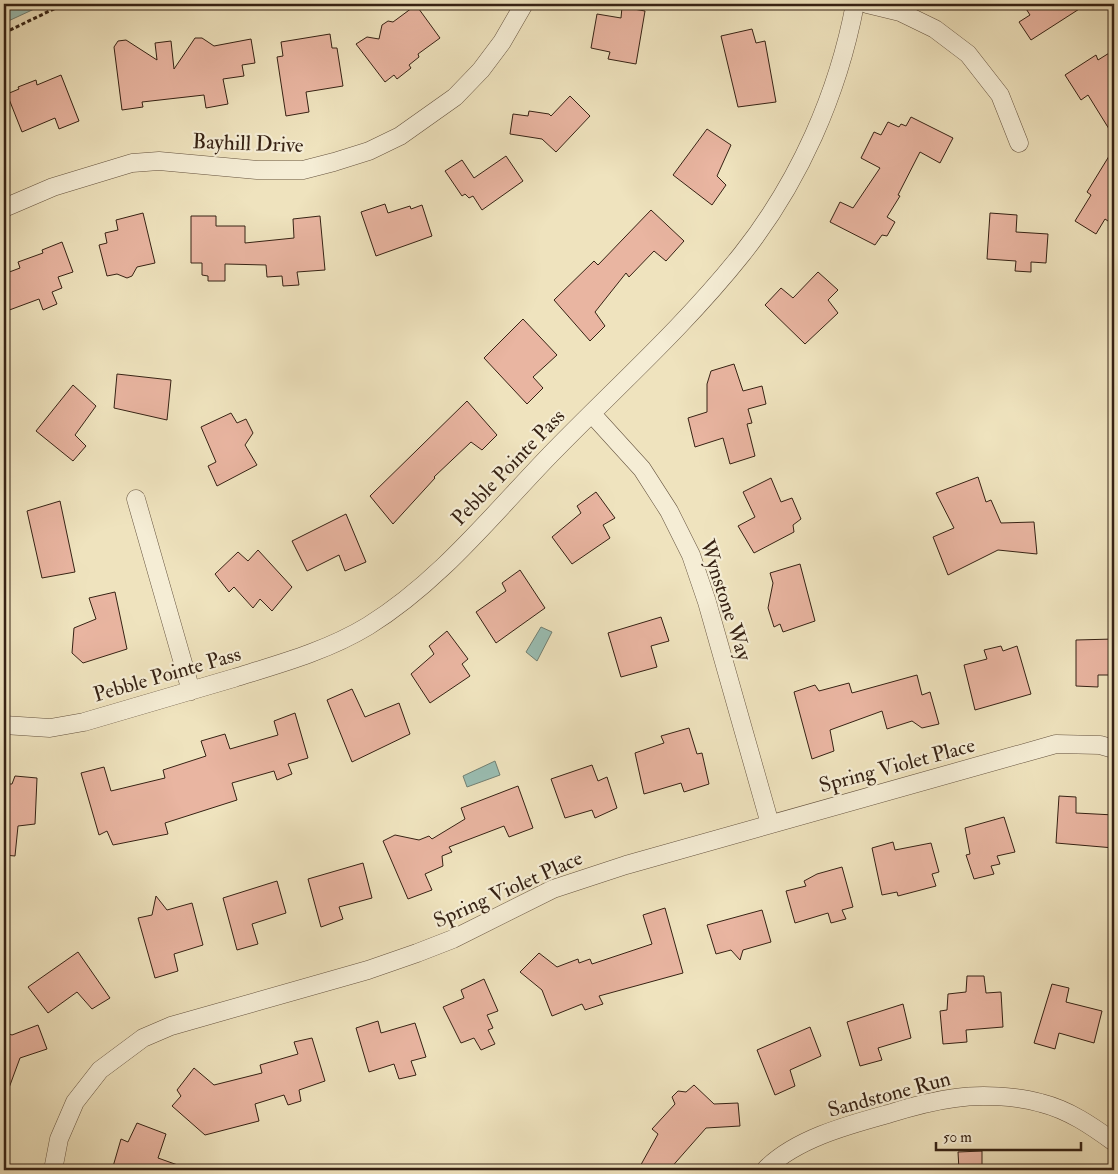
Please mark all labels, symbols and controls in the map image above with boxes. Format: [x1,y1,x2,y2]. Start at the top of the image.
street label: Bayhill Drive [192,128,304,159]
street label: Pebble Pointe Pass [446,403,571,532]
street label: Wynstone Way [693,535,758,665]
street label: Pebble Pointe Pass [90,641,244,708]
street label: Spring Violet Place [816,732,978,799]
street label: Spring Violet Place [429,844,587,934]
street label: Sandstone Run [825,1065,954,1124]
scale bar [936,1119,1080,1151]
text: 50 m [943,1128,972,1147]

